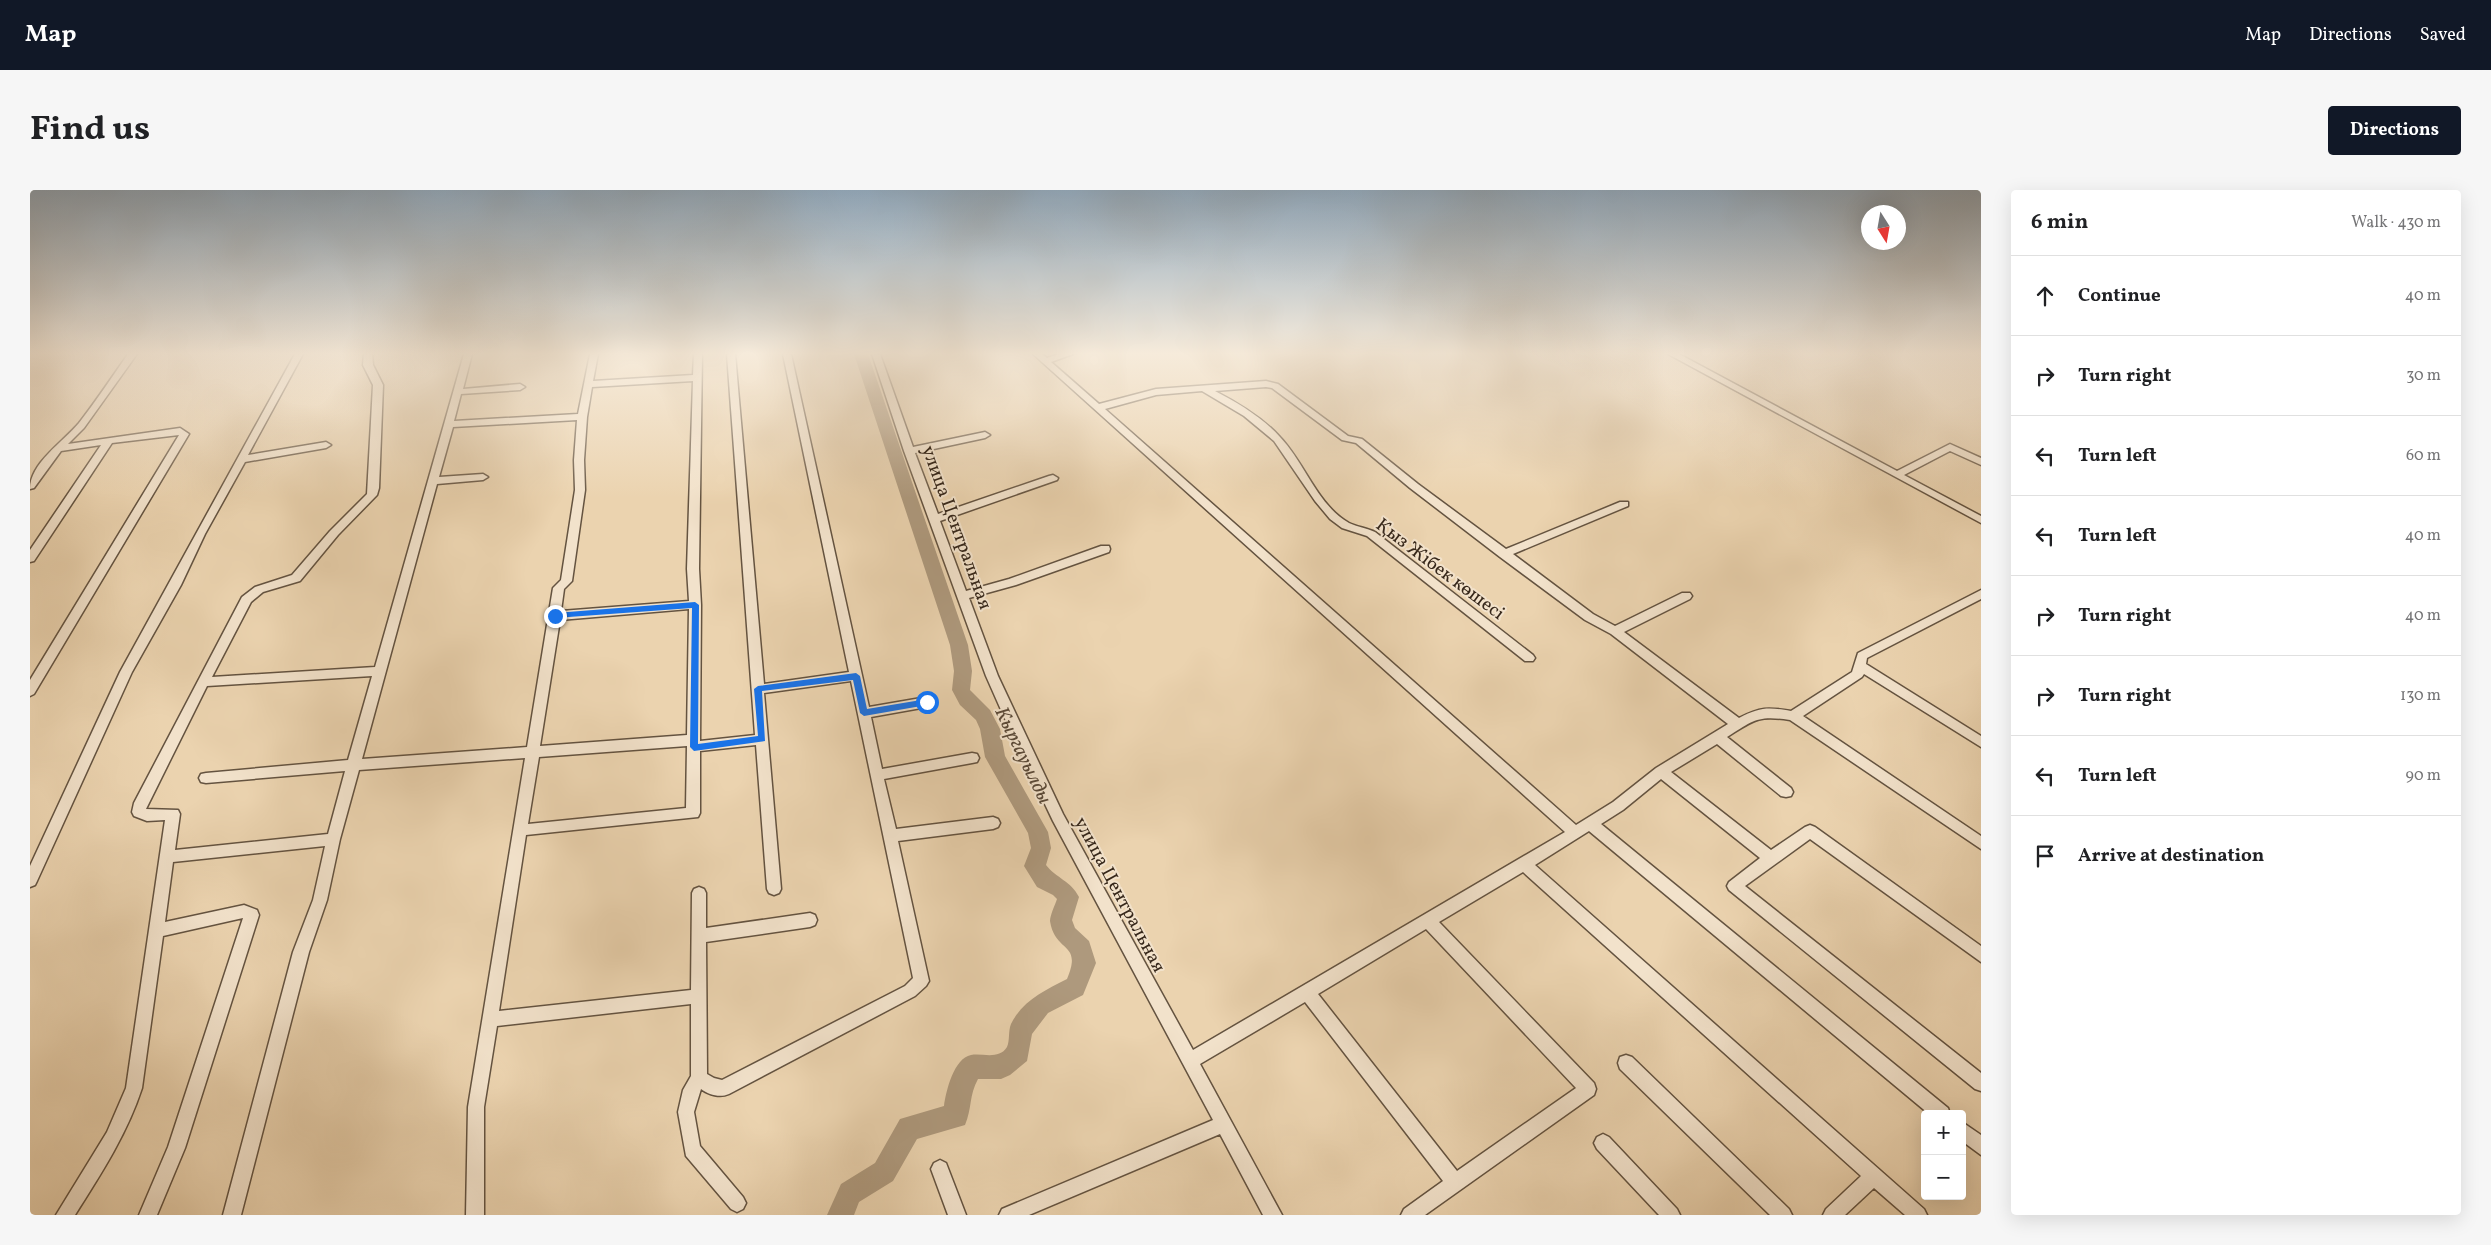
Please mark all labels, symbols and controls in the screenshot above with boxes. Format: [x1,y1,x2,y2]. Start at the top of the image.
text: Map [25,18,76,52]
text: Map [2245,23,2281,48]
text: Directions [2309,23,2392,48]
text: Saved [2420,23,2466,48]
text: Find us [30,106,150,154]
button: Directions [2328,106,2461,155]
north arrow [1861,205,1906,250]
text: 6 min [2031,208,2088,237]
text: Walk · 430 m [2351,212,2441,234]
icon: ahead [2031,282,2059,310]
text: Continue [2078,283,2161,309]
text: 40 m [2405,285,2441,307]
icon: right [2031,362,2059,390]
text: Turn right [2078,363,2171,389]
text: 30 m [2406,365,2441,387]
street label: улица Центральная [914,442,998,613]
icon: left [2031,442,2059,470]
text: Turn left [2078,443,2157,469]
text: 60 m [2406,445,2441,467]
street label: Қыз Жібек көшесі [1370,513,1510,627]
icon: left [2031,522,2059,550]
text: Turn left [2078,523,2157,549]
text: 40 m [2405,525,2441,547]
icon: right [2031,602,2059,630]
text: Turn right [2078,603,2171,629]
route end [544,605,567,628]
text: 40 m [2405,605,2441,627]
icon: right [2031,682,2059,710]
text: Turn right [2078,683,2171,709]
text: 130 m [2400,685,2441,707]
route start [916,691,939,714]
water label: Кыргауылды [987,702,1058,809]
icon: left [2031,762,2059,790]
text: Turn left [2078,763,2157,789]
text: 90 m [2405,765,2441,787]
street label: улица Центральная [1067,813,1171,977]
icon: arrive [2031,842,2059,870]
text: Arrive at destination [2078,843,2264,869]
map controls [1921,1110,1966,1200]
button: + [1921,1110,1966,1155]
button: − [1921,1155,1966,1200]

